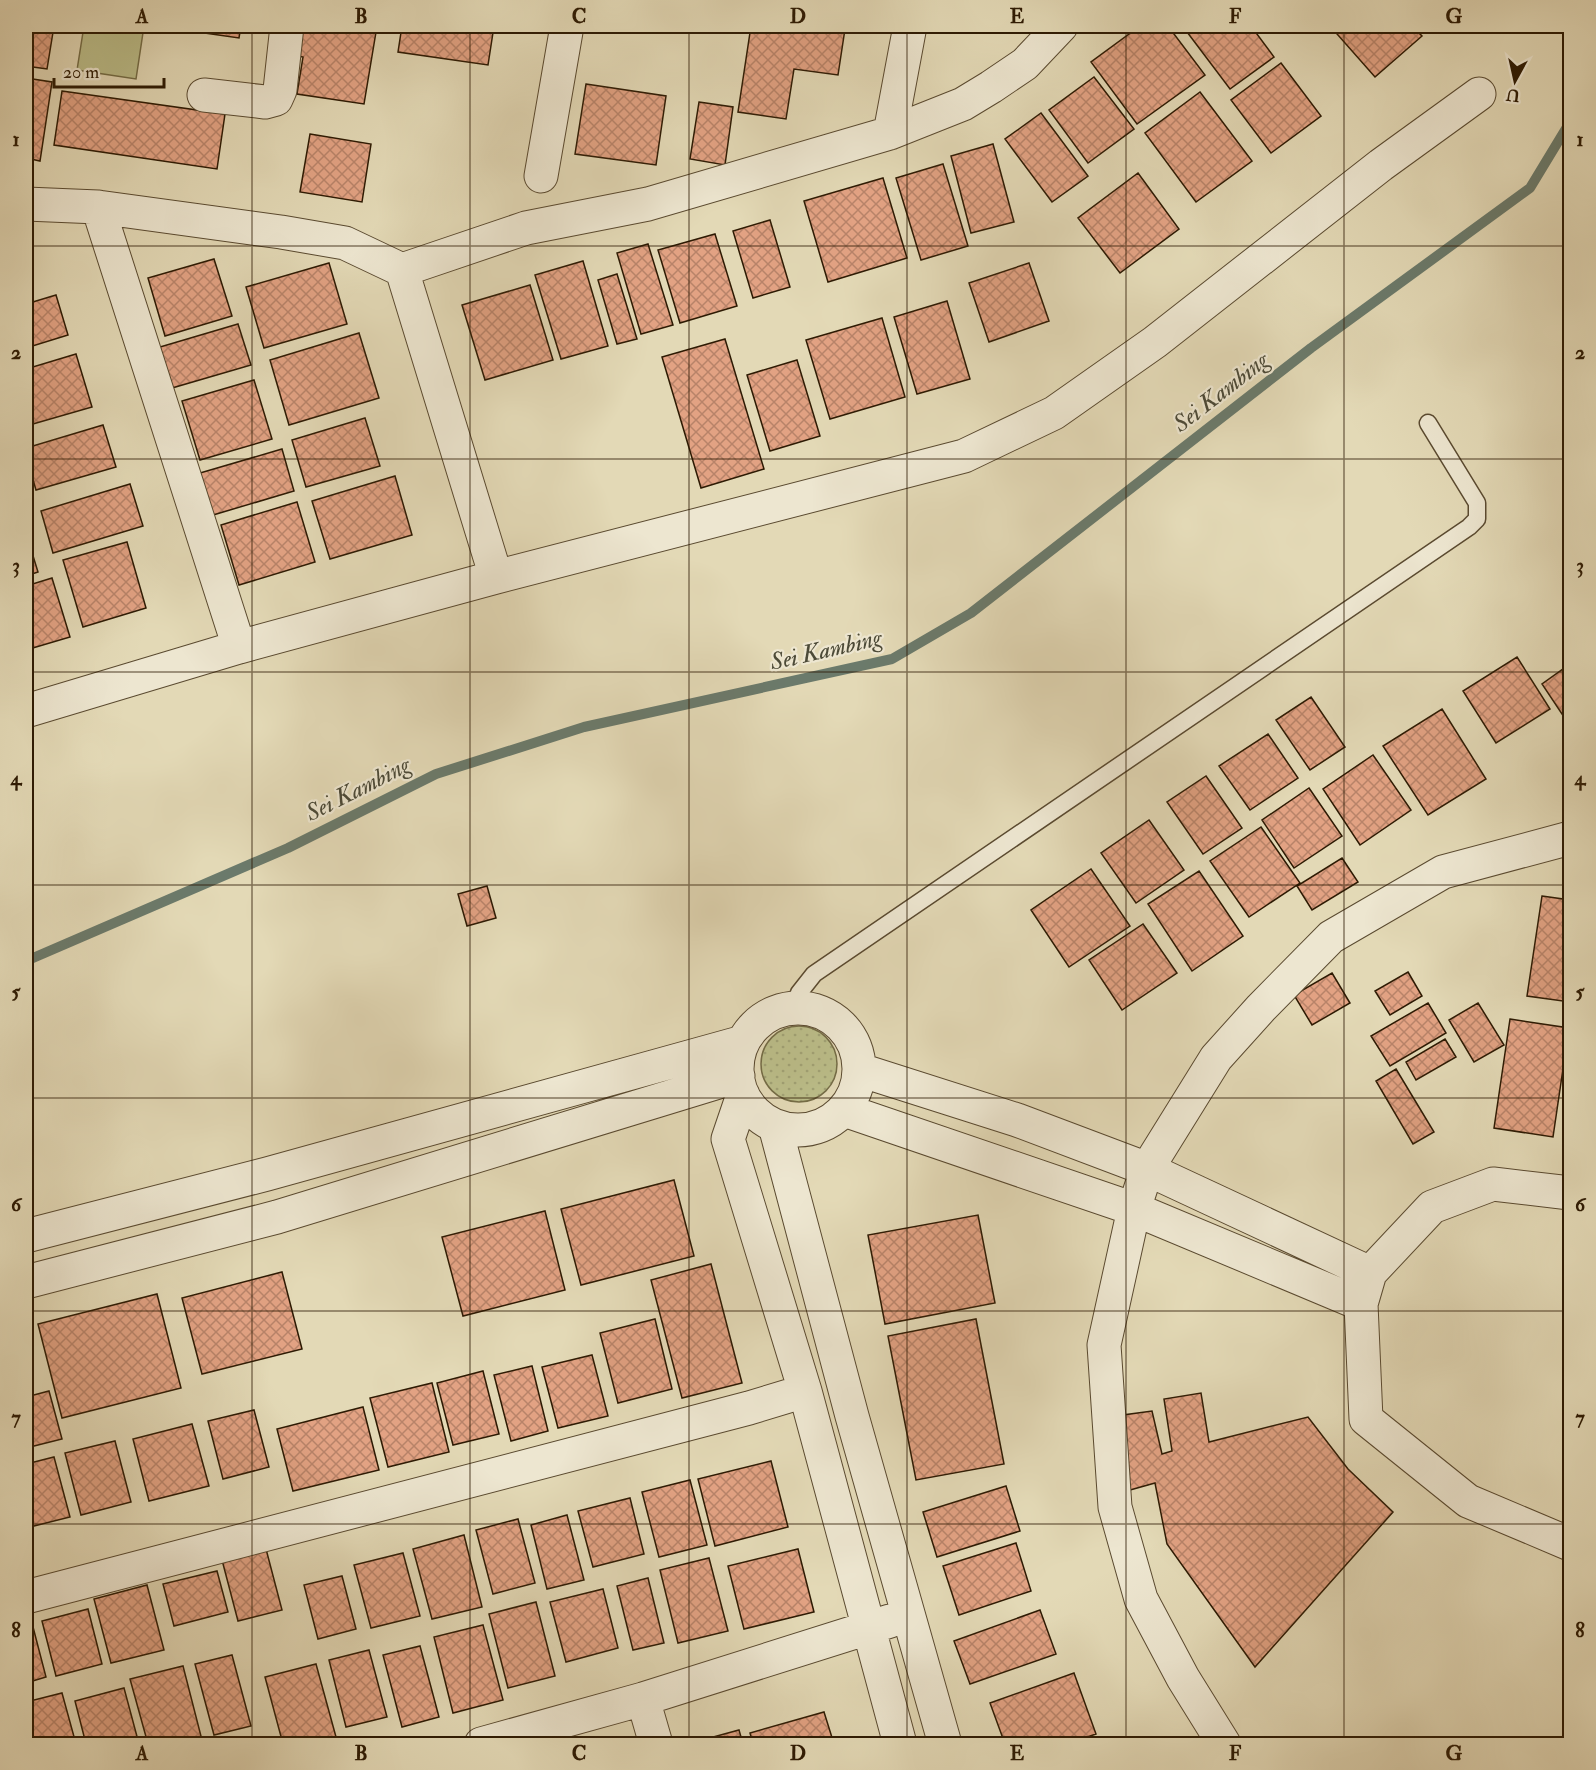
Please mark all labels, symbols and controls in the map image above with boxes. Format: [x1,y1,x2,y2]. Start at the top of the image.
text: A [135,4,149,29]
text: B [354,4,368,29]
text: C [572,4,586,29]
text: D [790,4,806,29]
text: E [1010,4,1025,29]
text: F [1229,4,1242,29]
text: G [1446,4,1463,29]
scale bar [54,51,164,89]
north arrow [1485,51,1545,111]
text: 20 m [63,61,99,84]
text: U [1504,84,1521,106]
text: 1 [12,127,20,152]
text: 1 [1576,127,1584,152]
text: 2 [11,340,21,365]
text: 2 [1575,340,1585,365]
water label: Sei Kambing [1166,344,1276,440]
text: 3 [12,553,20,578]
text: 3 [1576,553,1584,578]
water label: Sei Kambing [766,622,886,678]
water label: Sei Kambing [299,749,417,829]
text: 4 [10,766,23,791]
text: 4 [1574,766,1587,791]
text: 5 [12,979,22,1004]
text: 5 [1576,979,1586,1004]
text: 6 [11,1192,23,1217]
text: 6 [1575,1192,1587,1217]
text: 7 [11,1405,21,1430]
text: 7 [1575,1405,1585,1430]
text: 8 [11,1618,21,1643]
text: 8 [1575,1618,1585,1643]
text: A [135,1741,149,1766]
text: B [354,1741,368,1766]
text: C [572,1741,586,1766]
text: D [790,1741,806,1766]
text: E [1010,1741,1025,1766]
text: F [1229,1741,1242,1766]
text: G [1446,1741,1463,1766]

